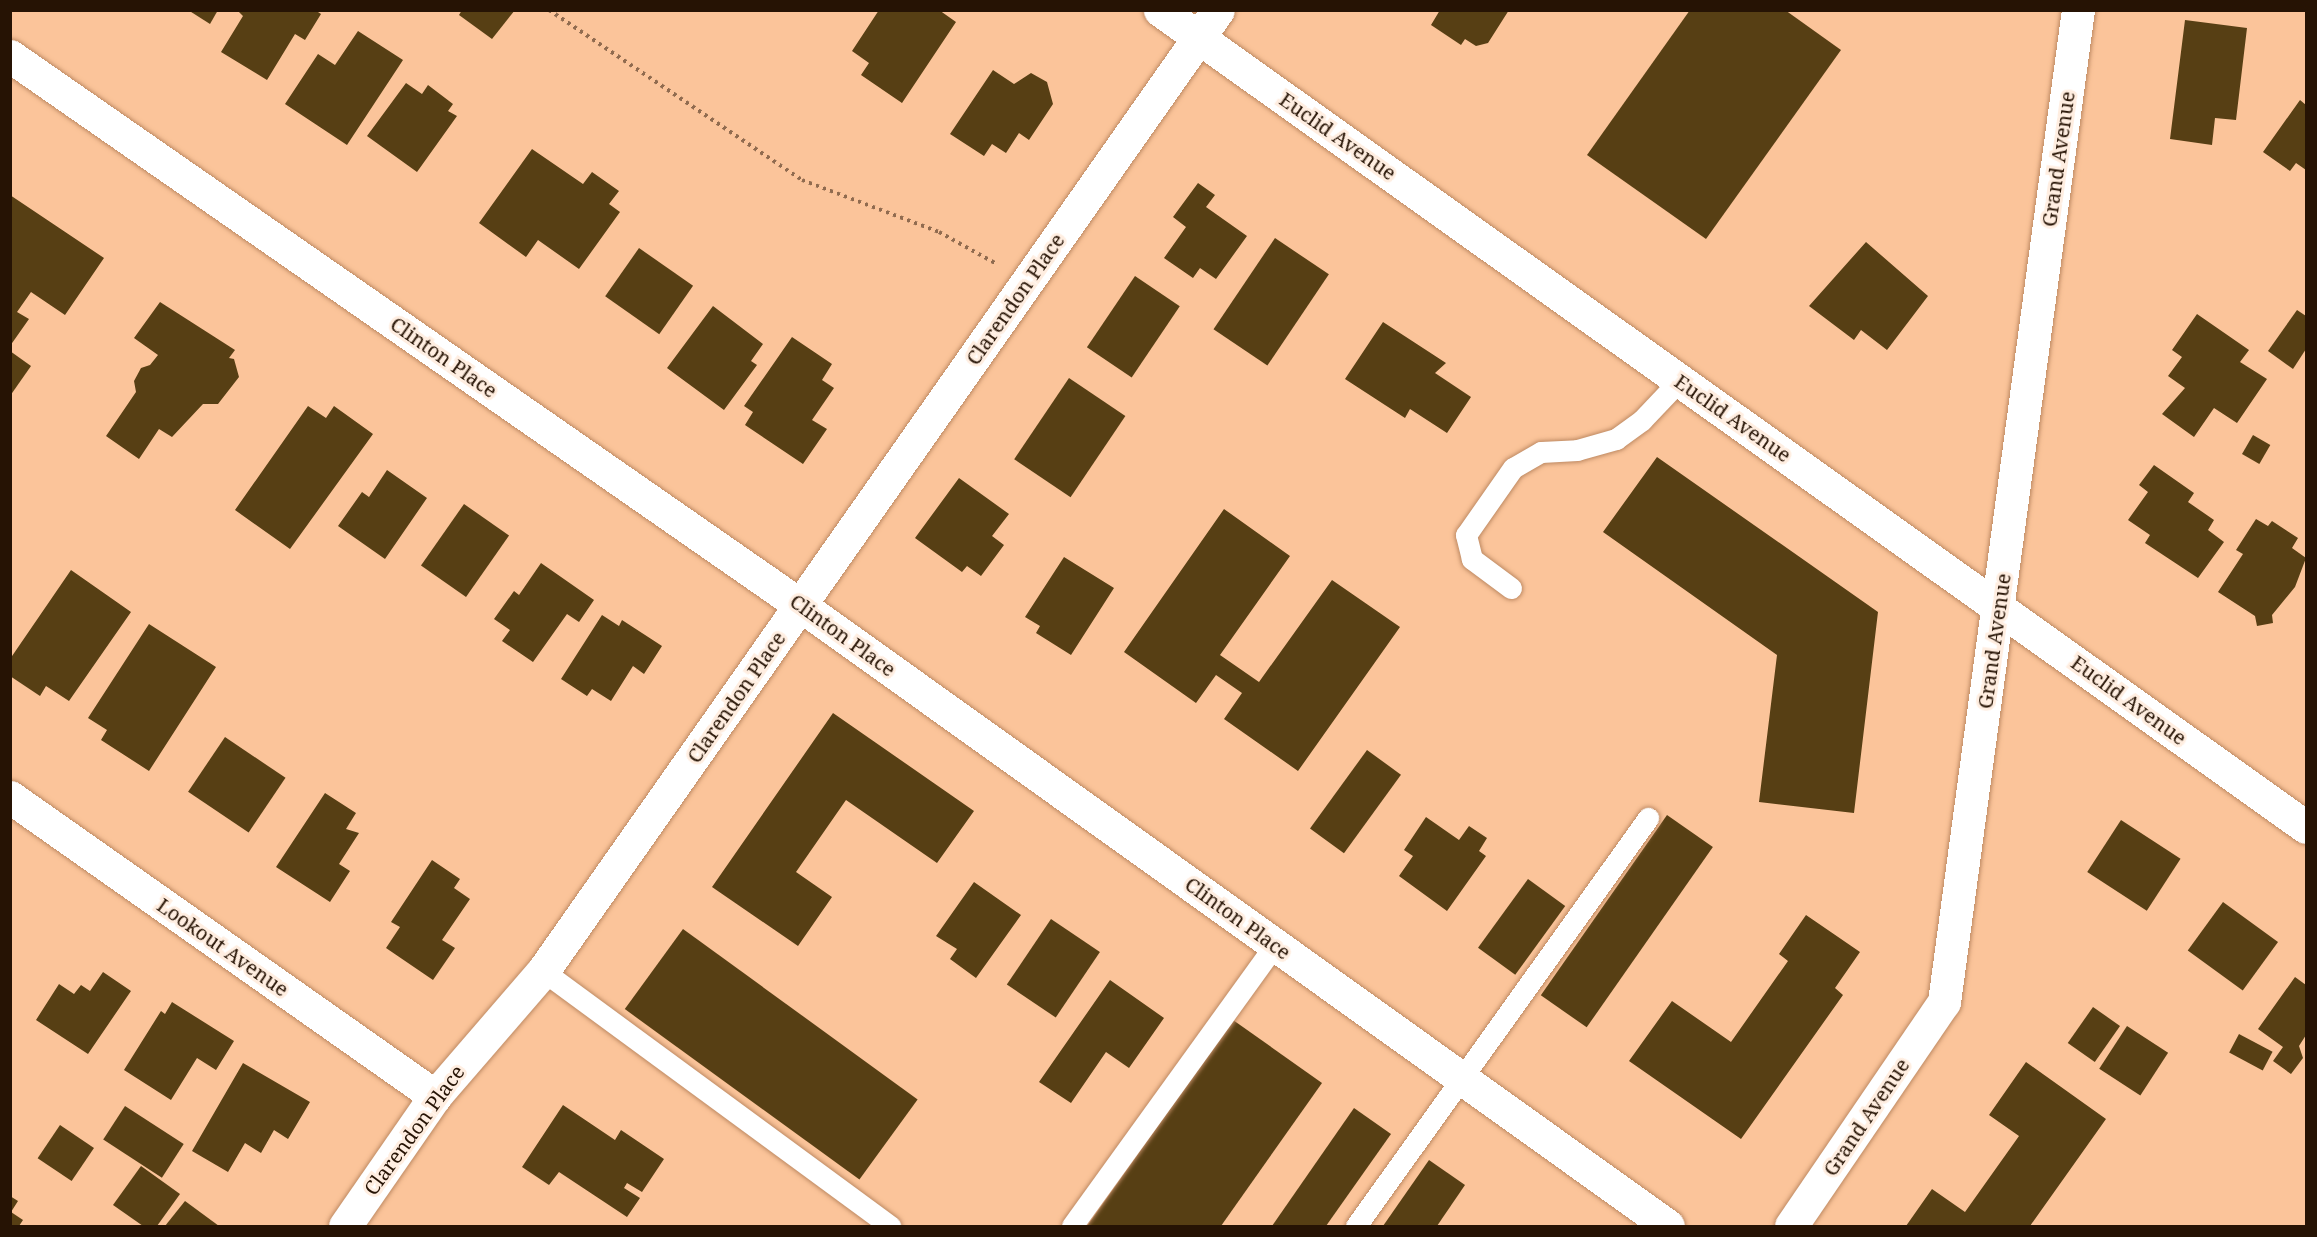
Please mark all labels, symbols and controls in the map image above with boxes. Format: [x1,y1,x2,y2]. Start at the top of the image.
street label: Euclid Avenue [1275,87,1401,185]
street label: Grand Avenue [2037,90,2079,228]
street label: Clarendon Place [961,229,1069,369]
street label: Clinton Place [386,311,502,403]
street label: Euclid Avenue [1670,369,1796,467]
street label: Grand Avenue [1973,572,2015,710]
street label: Clinton Place [786,589,900,681]
street label: Clarendon Place [682,627,790,767]
street label: Euclid Avenue [2067,650,2191,750]
street label: Clinton Place [1181,872,1295,964]
street label: Lookout Avenue [153,893,293,1001]
street label: Grand Avenue [1818,1054,1914,1180]
street label: Clarendon Place [359,1060,469,1200]

